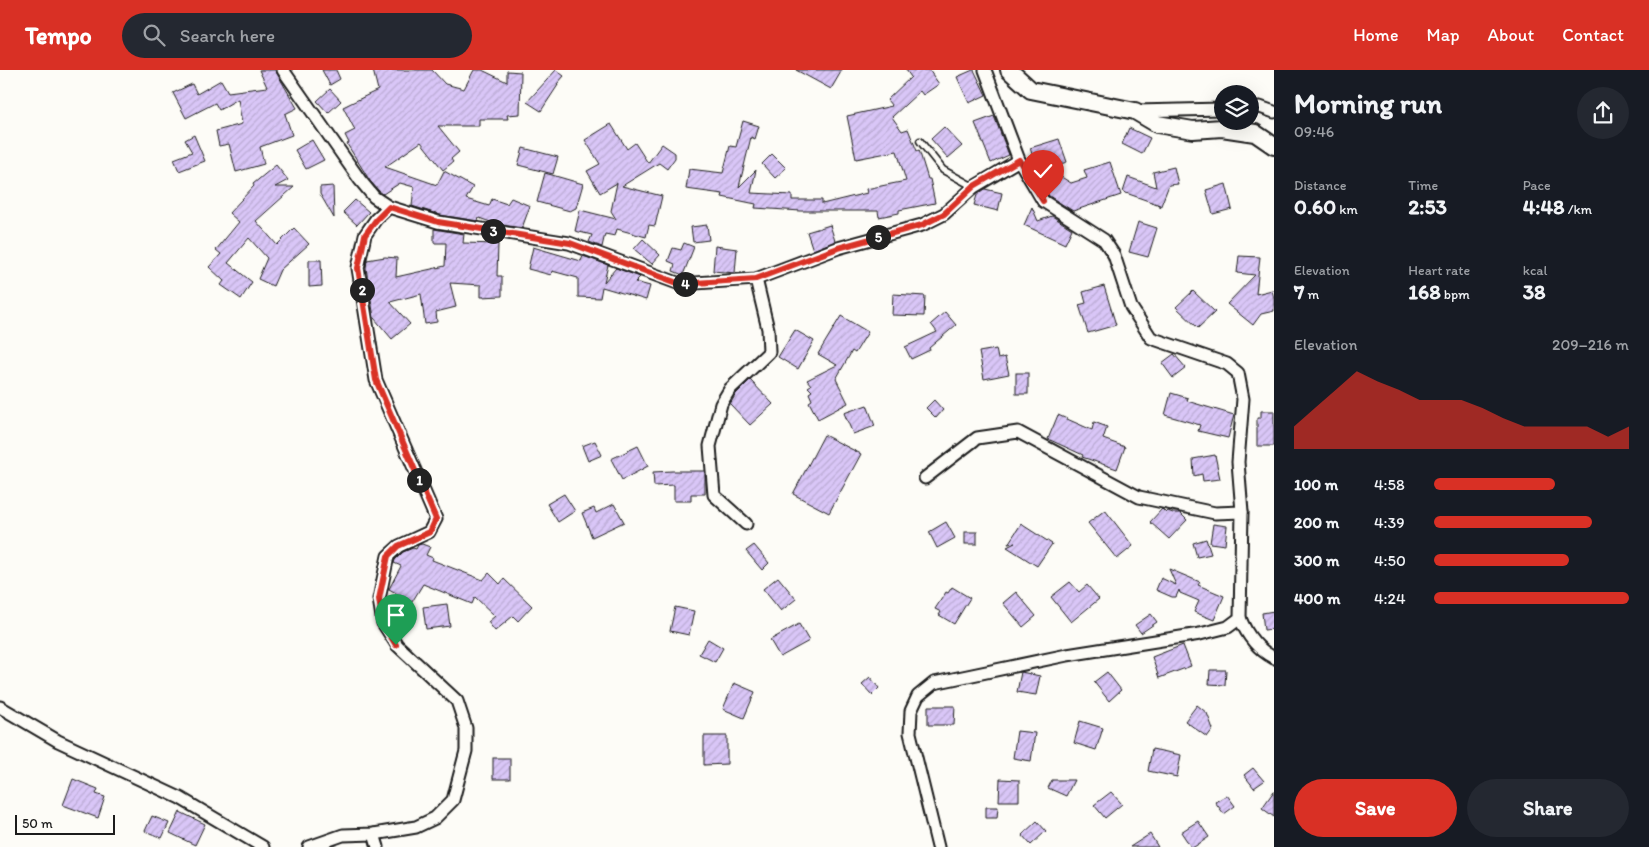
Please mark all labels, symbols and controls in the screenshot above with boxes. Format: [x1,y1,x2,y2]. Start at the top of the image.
search box [122,13,472,58]
text: Tempo [25,21,92,50]
icon: search [140,21,168,49]
text: Search here [180,24,275,47]
text: Home [1353,24,1399,46]
text: Map [1427,24,1460,46]
text: About [1488,24,1534,46]
text: Contact [1562,24,1624,46]
map controls [1214,85,1259,130]
button: layers [1214,85,1259,130]
text: Morning run [1294,86,1442,120]
button: share [1577,87,1629,139]
text: 09:46 [1294,122,1334,141]
pin [1022,150,1064,201]
icon: check [1029,157,1057,185]
text: Distance [1294,177,1346,194]
text: Time [1408,177,1438,194]
text: Pace [1523,177,1551,194]
text: 0.60 [1294,194,1336,219]
text: 2:53 [1408,194,1447,219]
text: 4:48 [1523,194,1565,219]
text: km [1336,201,1358,218]
text: /km [1565,201,1592,218]
pin: 3 [480,218,506,244]
text: 3 [490,223,497,240]
pin: 5 [866,224,890,250]
text: 5 [875,229,882,246]
text: Elevation [1294,262,1350,279]
text: Heart rate [1408,262,1470,279]
text: kcal [1523,262,1548,279]
pin: 4 [672,272,698,296]
text: 4 [681,276,690,293]
pin: 2 [350,278,374,302]
text: 7 [1294,279,1304,304]
text: 168 [1408,279,1441,304]
text: 38 [1523,279,1546,304]
text: 2 [359,282,366,299]
text: m [1304,286,1319,303]
text: bpm [1441,286,1470,303]
text: Elevation [1294,335,1358,354]
text: 209–216 m [1552,335,1629,354]
pin: 1 [406,468,432,492]
text: 1 [416,472,423,489]
text: 100 m [1294,475,1338,494]
text: 4:58 [1374,475,1405,494]
text: 200 m [1294,513,1339,532]
text: 4:39 [1374,513,1405,532]
text: 300 m [1294,551,1340,570]
text: 4:50 [1374,551,1406,570]
text: 400 m [1294,589,1340,608]
text: 4:24 [1374,589,1406,608]
pin [375,594,417,645]
icon: arrive [382,601,410,629]
button: Save [1294,779,1457,837]
button: Share [1467,779,1629,837]
scale bar [15,812,115,835]
text: 50 m [22,815,53,832]

